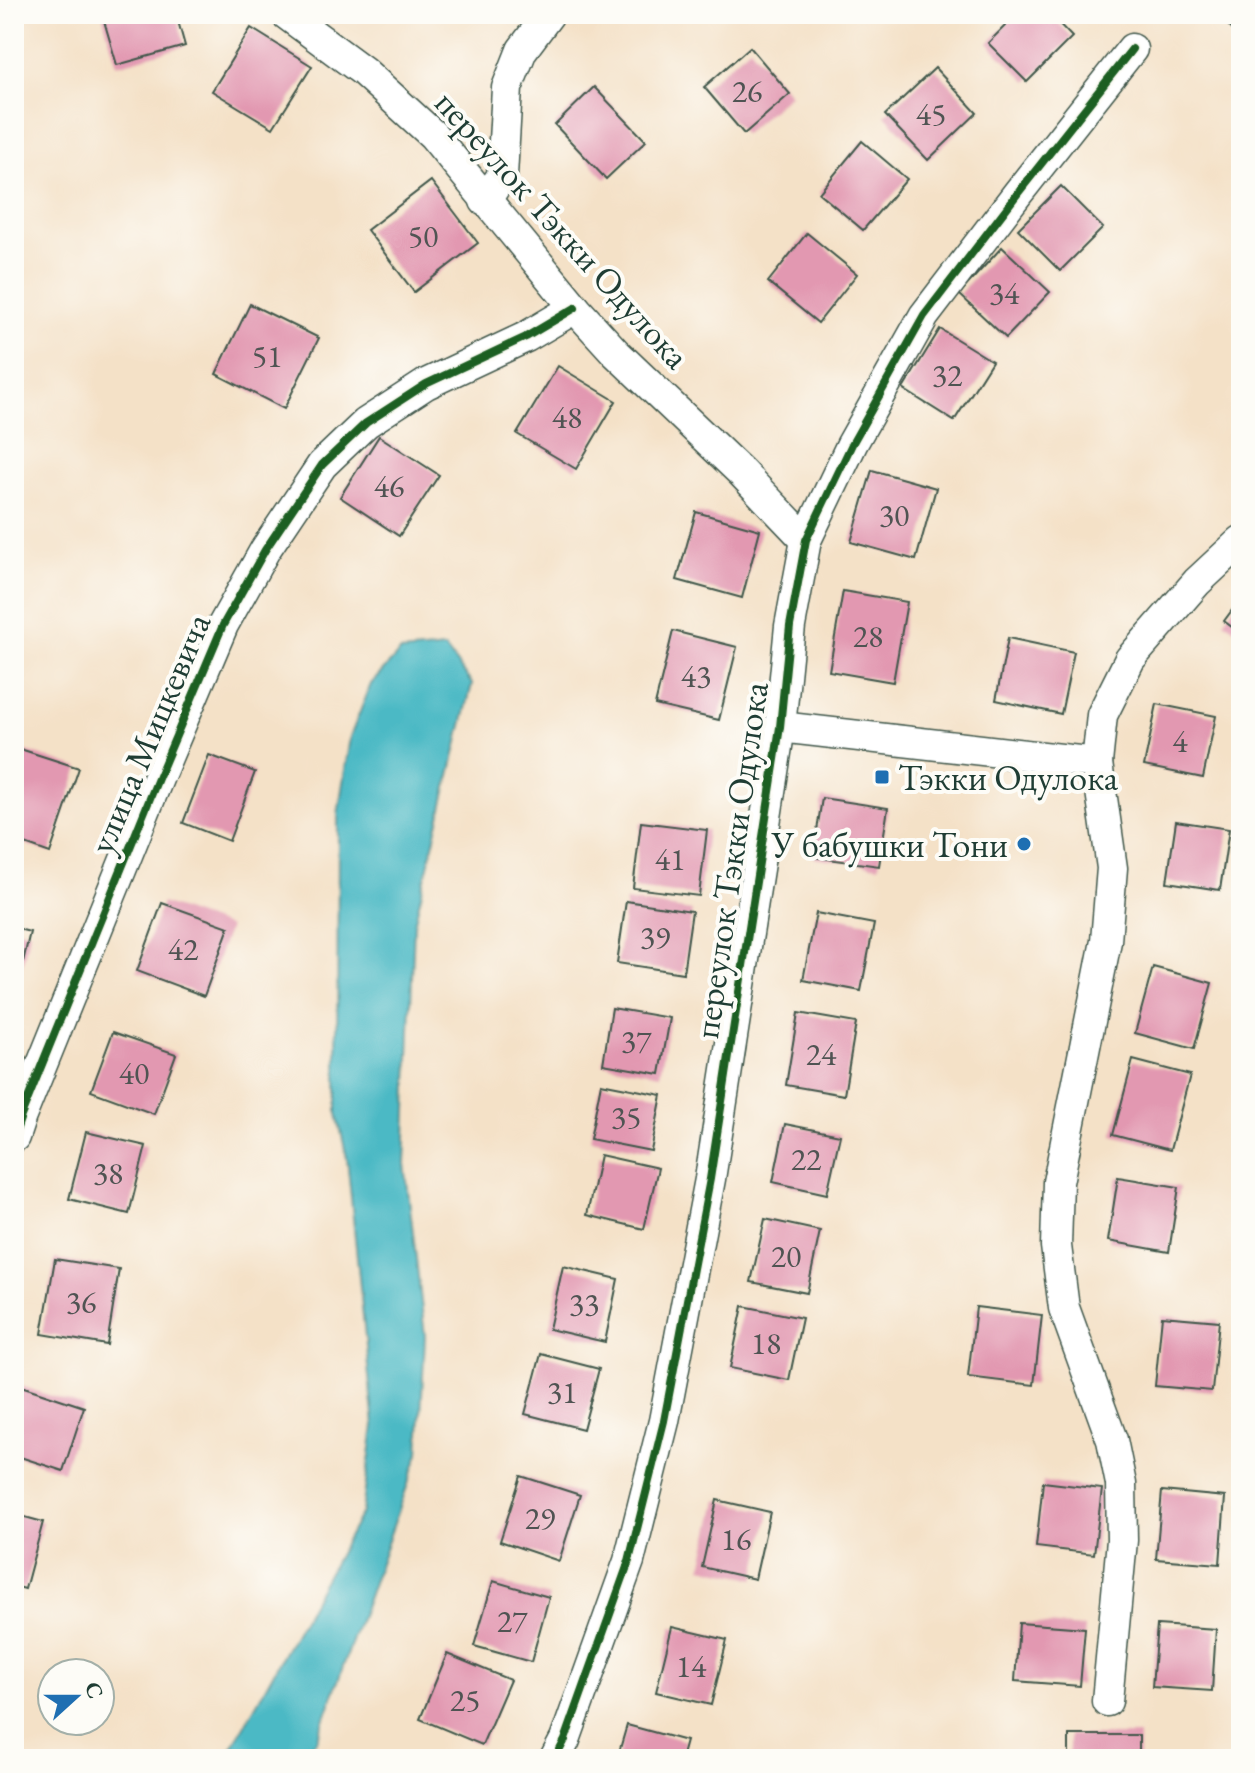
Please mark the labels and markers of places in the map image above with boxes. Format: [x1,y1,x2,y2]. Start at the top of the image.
place label: Тэкки Одулока [898,754,1119,801]
marker: Тэкки Одулока [873,768,891,786]
place label: У бабушки Тони [771,821,1008,868]
marker: У бабушки Тони [1015,835,1033,853]

